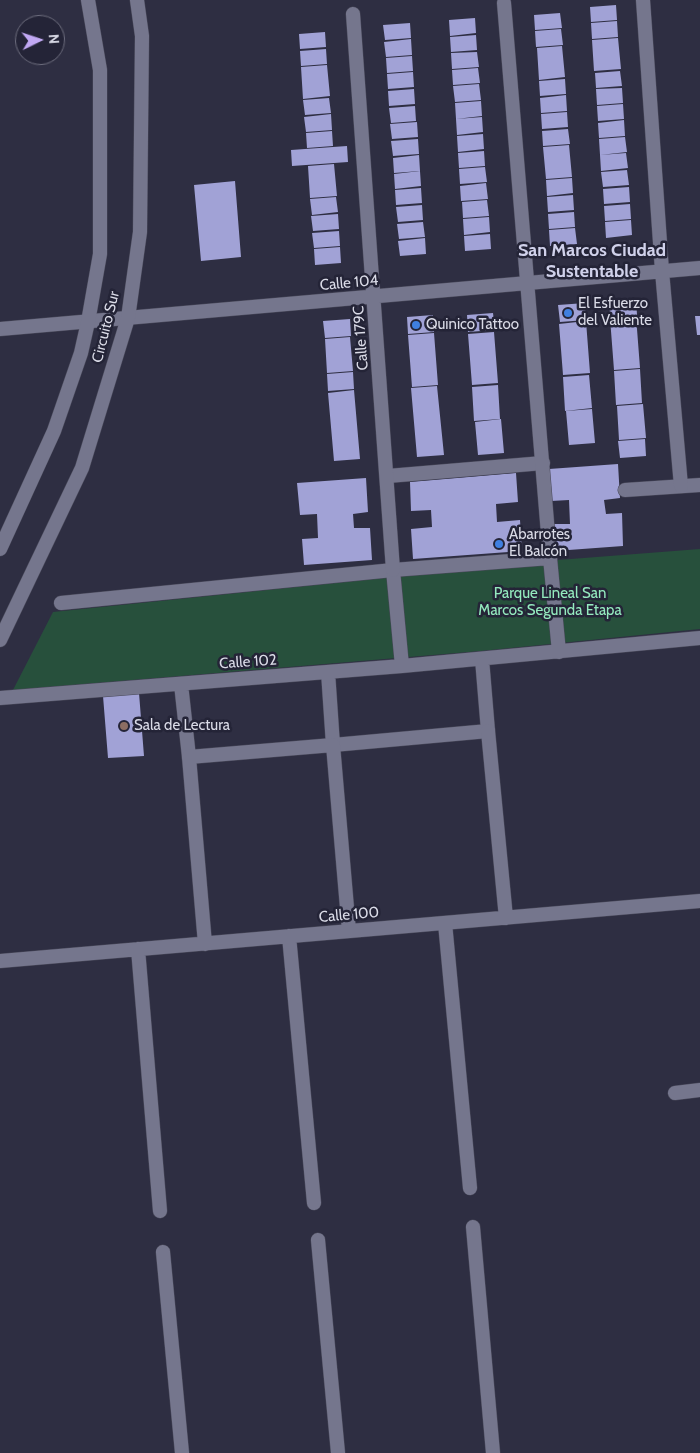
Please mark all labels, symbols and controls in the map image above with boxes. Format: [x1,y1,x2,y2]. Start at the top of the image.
north arrow [15,15,65,65]
text: N [45,33,63,45]
district label: San Marcos Ciudad Sustentable [518,240,666,282]
street label: Calle 104 [319,271,379,295]
street label: Circuito Sur [88,289,124,365]
place label: El Esfuerzo del Valiente [578,295,652,330]
street label: Calle 179C [350,305,372,371]
marker: El Esfuerzo del Valiente [562,307,574,319]
place label: Quinico Tattoo [426,316,519,334]
marker: Quinico Tattoo [410,319,422,331]
place label: Abarrotes El Balcón [509,526,570,561]
marker: Abarrotes El Balcón [493,538,505,550]
park label: Parque Lineal San Marcos Segunda Etapa [478,585,622,620]
street label: Calle 102 [219,651,277,673]
place label: Sala de Lectura [134,717,230,735]
marker: Sala de Lectura [118,720,130,732]
street label: Calle 100 [318,903,380,927]

